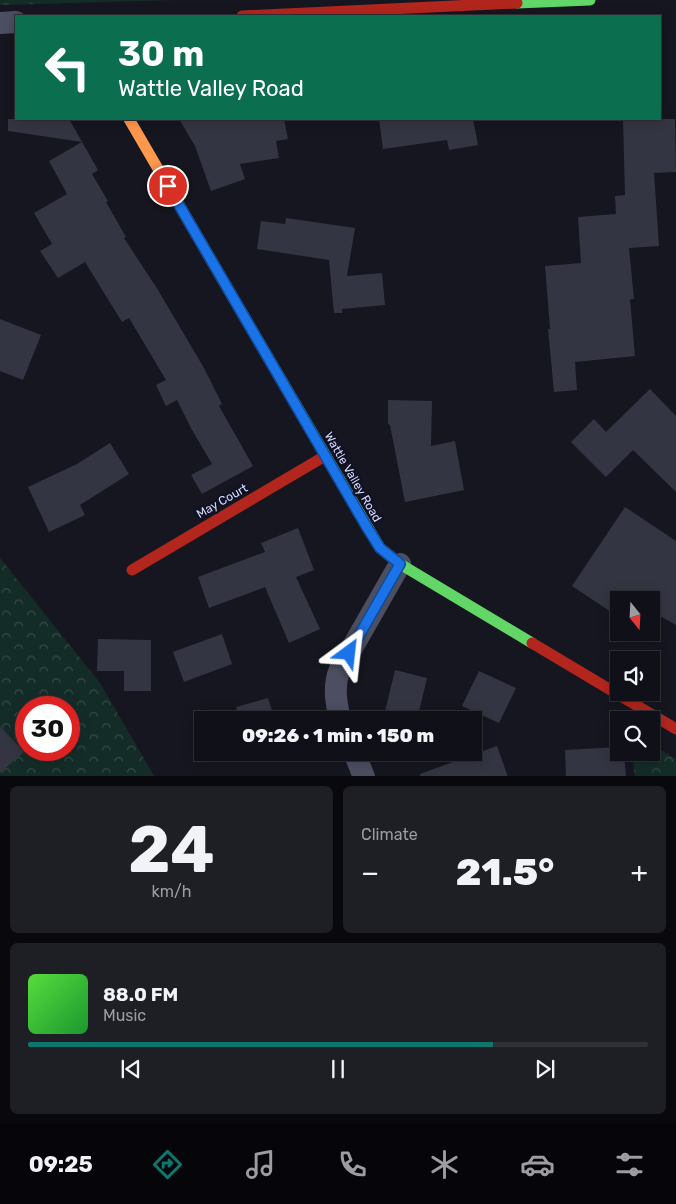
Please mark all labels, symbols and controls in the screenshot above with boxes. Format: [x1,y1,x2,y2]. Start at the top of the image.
text: 30 m [118,33,204,75]
icon: left [35,35,100,100]
text: Wattle Valley Road [118,75,304,102]
pin [147,165,189,207]
icon: arrive [154,172,182,200]
street label: Wattle Valley Road [322,430,384,524]
street label: May Court [194,481,250,521]
north arrow [610,591,660,641]
map controls [610,591,660,761]
position arrow [322,626,374,678]
button: sound [610,651,660,701]
speed limit sign: 30 [15,696,80,761]
button: search [610,711,660,761]
text: 09:26 · 1 min · 150 m [242,724,434,747]
text: 24 [128,811,215,888]
text: Climate [361,825,418,844]
text: 21.5° [456,849,554,895]
text: − [361,856,379,889]
text: + [631,856,648,889]
text: km/h [152,882,191,901]
text: 88.0 FM [103,983,178,1006]
text: Music [103,1006,146,1025]
icon: previous [117,1055,145,1083]
icon: pause [324,1055,352,1083]
icon: next [531,1055,559,1083]
icon: directions [150,1147,185,1182]
icon: music [243,1147,278,1182]
icon: phone [335,1147,370,1182]
icon: climate [427,1147,462,1182]
icon: car [520,1147,555,1182]
icon: filters [612,1147,647,1182]
text: 09:25 [29,1151,93,1178]

